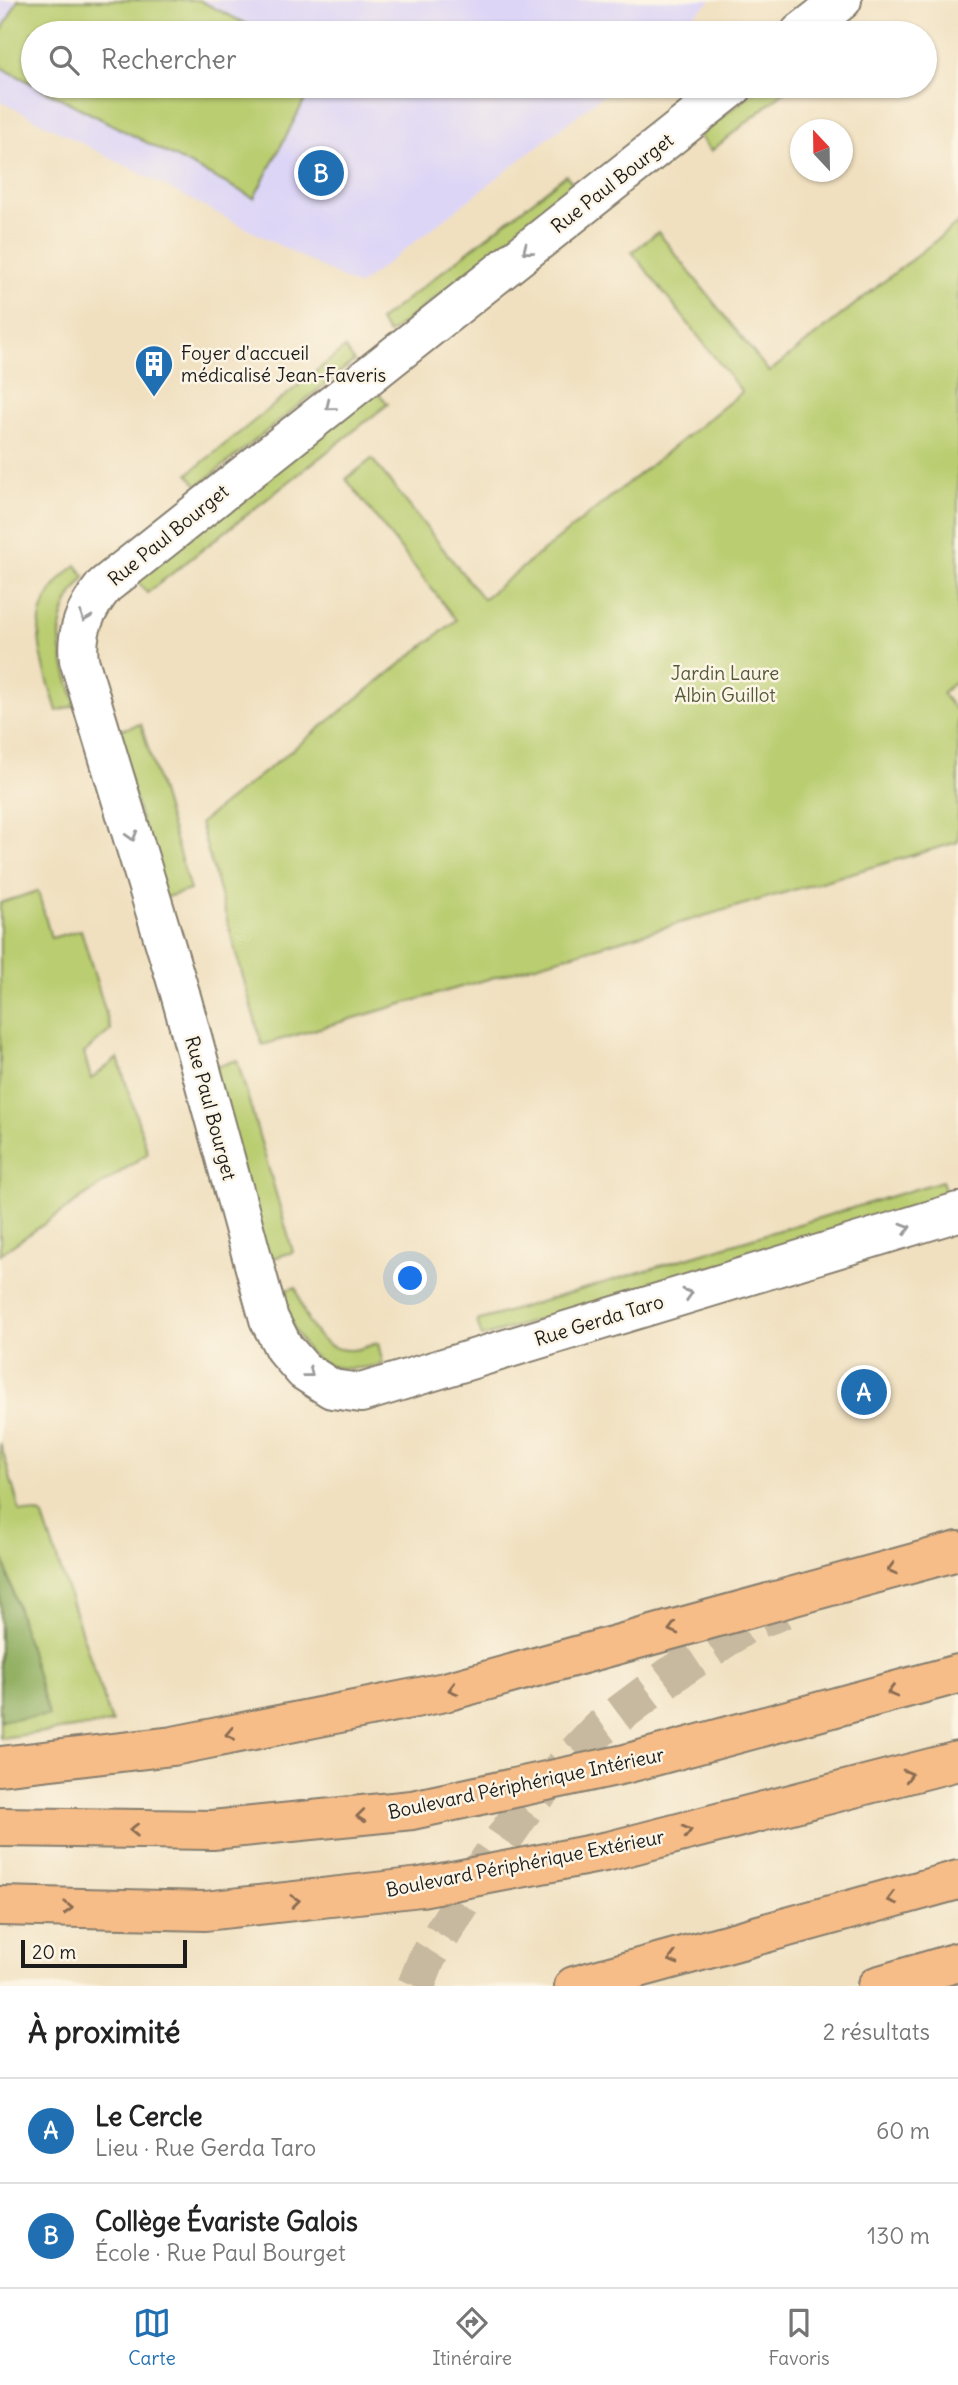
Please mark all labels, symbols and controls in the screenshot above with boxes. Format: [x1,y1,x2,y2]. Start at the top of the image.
search box [21,21,937,98]
icon: search [45,41,83,79]
text: Rechercher [101,43,237,76]
north arrow [790,119,853,182]
street label: Rue Paul Bourget [546,128,678,238]
pin: B [298,147,344,199]
one-way arrow [523,242,536,254]
place label: Foyer d'accueil médicalisé Jean-Faveris [181,341,386,387]
building icon: Foyer d'accueil médicalisé Jean-Faveris [133,343,175,398]
one-way arrow [325,398,338,410]
street label: Rue Paul Bourget [103,479,233,591]
one-way arrow [80,611,94,623]
park label: Jardin Laure Albin Guillot [671,661,779,707]
one-way arrow [124,829,139,841]
street label: Rue Paul Bourget [180,1033,242,1183]
one-way arrow [899,1221,911,1236]
your location [393,1261,427,1295]
one-way arrow [682,1287,694,1302]
street label: Rue Gerda Taro [532,1289,666,1351]
one-way arrow [301,1365,314,1377]
pin: A [841,1366,887,1418]
one-way arrow [886,1561,898,1575]
one-way arrow [667,1621,679,1635]
one-way arrow [447,1681,459,1695]
one-way arrow [887,1684,899,1699]
one-way arrow [224,1726,236,1741]
street label: Boulevard Périphérique Intérieur [386,1742,667,1824]
one-way arrow [902,1769,914,1783]
one-way arrow [355,1808,367,1823]
one-way arrow [129,1822,139,1838]
street label: Boulevard Périphérique Extérieur [384,1824,666,1902]
one-way arrow [681,1825,693,1839]
one-way arrow [886,1890,898,1905]
one-way arrow [290,1894,301,1909]
one-way arrow [63,1900,74,1915]
scale bar [21,1937,187,1969]
text: 20 m [32,1940,76,1964]
one-way arrow [667,1951,679,1965]
text: À proximité [28,2013,180,2051]
text: 2 résultats [823,2017,930,2046]
text: Le Cercle [95,2100,202,2133]
text: A [44,2116,58,2145]
text: 60 m [876,2116,930,2145]
text: Lieu · Rue Gerda Taro [95,2133,316,2162]
text: Collège Évariste Galois [95,2205,358,2238]
text: B [43,2221,59,2250]
text: 130 m [867,2221,930,2250]
text: École · Rue Paul Bourget [95,2238,346,2267]
tab: Carte [128,2304,176,2370]
tab: Itinéraire [432,2304,512,2370]
tab: Favoris [768,2304,830,2370]

